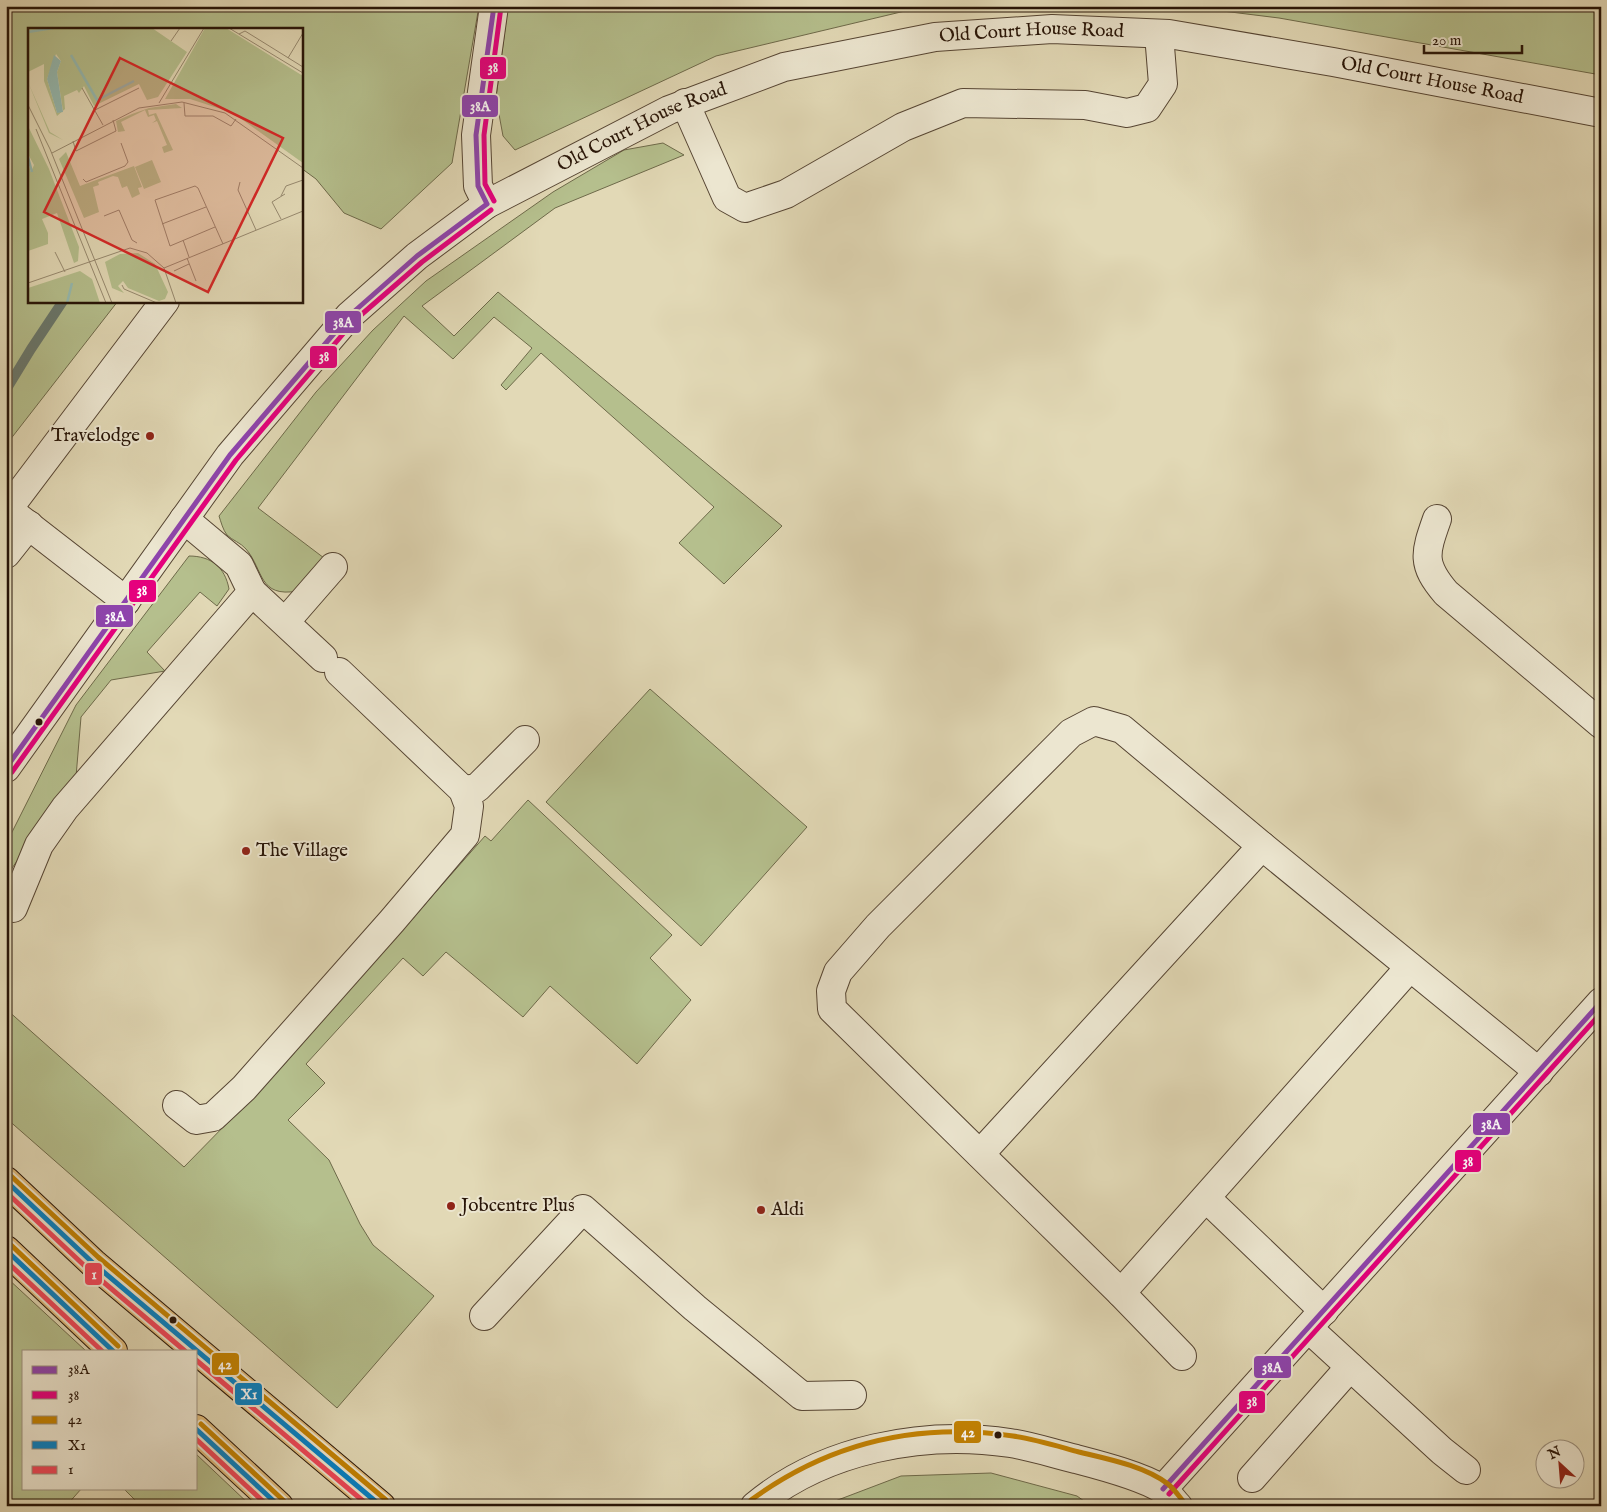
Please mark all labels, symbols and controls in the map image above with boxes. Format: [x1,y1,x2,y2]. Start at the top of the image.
street label: Old Court House Road [938,17,1125,49]
scale bar [1424,22,1522,54]
inset map [28,28,302,302]
text: 20 m [1432,31,1462,50]
street label: Old Court House Road [1339,52,1526,110]
line badge: 38 [479,56,507,80]
text: 38 [488,59,499,77]
street label: Old Court House Road [553,77,731,178]
line badge: 38A [461,94,499,118]
text: 38A [470,98,492,116]
line badge: 38A [324,310,362,334]
text: 38A [333,314,355,332]
line badge: 38 [309,345,338,369]
text: 38 [319,348,330,366]
place label: Travelodge [51,424,140,448]
marker: Travelodge [144,430,156,442]
line badge: 38 [128,579,157,603]
text: 38 [137,582,148,600]
line badge: 38A [95,604,134,628]
text: 38A [105,608,127,626]
unlabelled marker [34,717,44,727]
place label: The Village [256,839,348,863]
marker: The Village [240,845,252,857]
line badge: 38A [1472,1112,1511,1136]
text: 38A [1481,1116,1503,1134]
line badge: 38 [1454,1149,1482,1173]
text: 38 [1463,1153,1474,1171]
place label: Jobcentre Plus [459,1194,575,1218]
place label: Aldi [770,1198,804,1222]
marker: Jobcentre Plus [445,1200,457,1212]
marker: Aldi [755,1204,767,1216]
line badge: 1 [84,1262,103,1286]
text: 1 [91,1266,97,1284]
unlabelled marker [168,1315,178,1325]
legend [22,1350,198,1490]
line badge: 42 [211,1352,240,1376]
line badge: 38A [1253,1355,1292,1379]
text: 42 [218,1356,232,1374]
text: 38A [1262,1359,1284,1377]
text: 38A [68,1360,90,1379]
line badge: X1 [234,1382,263,1406]
text: 38 [68,1386,80,1405]
text: X1 [240,1386,257,1404]
line badge: 38 [1238,1390,1266,1414]
text: 38 [1247,1393,1258,1411]
text: 42 [68,1410,82,1429]
line badge: 42 [953,1420,982,1444]
text: 42 [961,1424,975,1442]
unlabelled marker [993,1430,1003,1440]
text: X1 [68,1436,86,1455]
north arrow [1534,1440,1584,1490]
text: N [1544,1442,1564,1464]
text: 1 [68,1460,74,1479]

